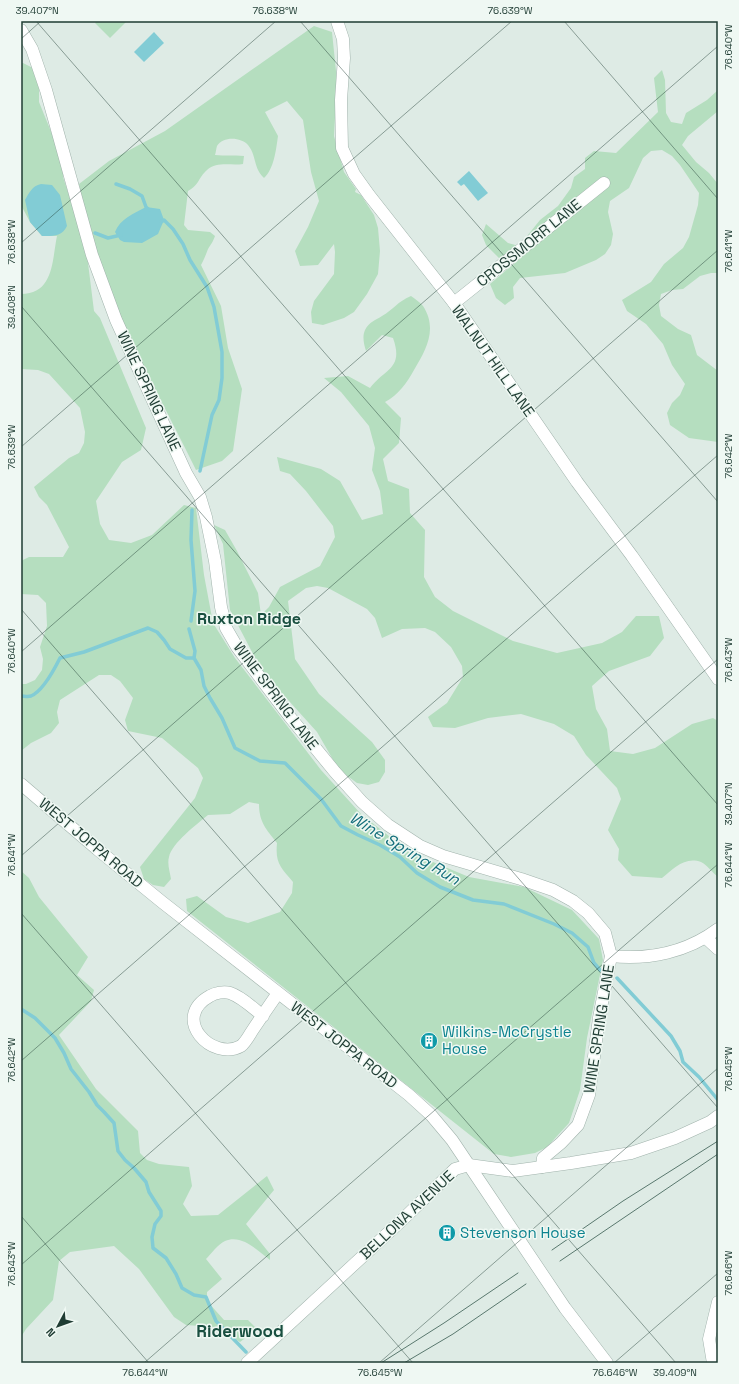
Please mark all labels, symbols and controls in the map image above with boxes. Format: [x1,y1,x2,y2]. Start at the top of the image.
text: 39.407°N [15,4,59,17]
text: 76.638°W [252,4,298,17]
text: 76.639°W [488,4,533,17]
text: 76.640°W [722,24,735,70]
street label: CROSSMORR LANE [472,195,585,291]
text: 76.638°W [5,219,18,265]
text: 76.641°W [722,229,735,273]
text: 39.408°N [5,285,18,329]
street label: WALNUT HILL LANE [448,301,539,420]
street label: WINE SPRING LANE [113,328,186,454]
text: 76.639°W [5,424,18,469]
text: 76.642°W [722,433,735,479]
district label: Ruxton Ridge [197,608,301,629]
text: 76.640°W [5,628,18,674]
text: 76.643°W [722,637,735,683]
street label: WINE SPRING LANE [230,638,323,753]
text: 39.407°N [722,782,735,826]
street label: WEST JOPPA ROAD [35,793,147,892]
water label: Wine Spring Run [346,807,465,890]
text: 76.641°W [5,833,18,877]
text: 76.644°W [722,842,735,888]
street label: WINE SPRING LANE [579,963,618,1095]
street label: WEST JOPPA ROAD [287,997,402,1092]
place label: Wilkins-McCrystle House [442,1022,572,1058]
building icon: Wilkins-McCrystle House [419,1031,439,1051]
text: 76.642°W [5,1037,18,1083]
text: 76.645°W [722,1046,735,1092]
street label: BELLONA AVENUE [356,1166,458,1263]
building icon: Stevenson House [437,1223,457,1243]
place label: Stevenson House [460,1223,586,1242]
text: 76.643°W [5,1241,18,1287]
text: 76.646°W [722,1250,735,1296]
north arrow [38,1306,78,1346]
district label: Riderwood [196,1320,284,1342]
text: N [43,1325,58,1340]
text: 76.644°W [122,1366,168,1379]
text: 76.645°W [357,1366,403,1379]
text: 76.646°W [592,1366,638,1379]
text: 39.409°N [653,1366,697,1379]

